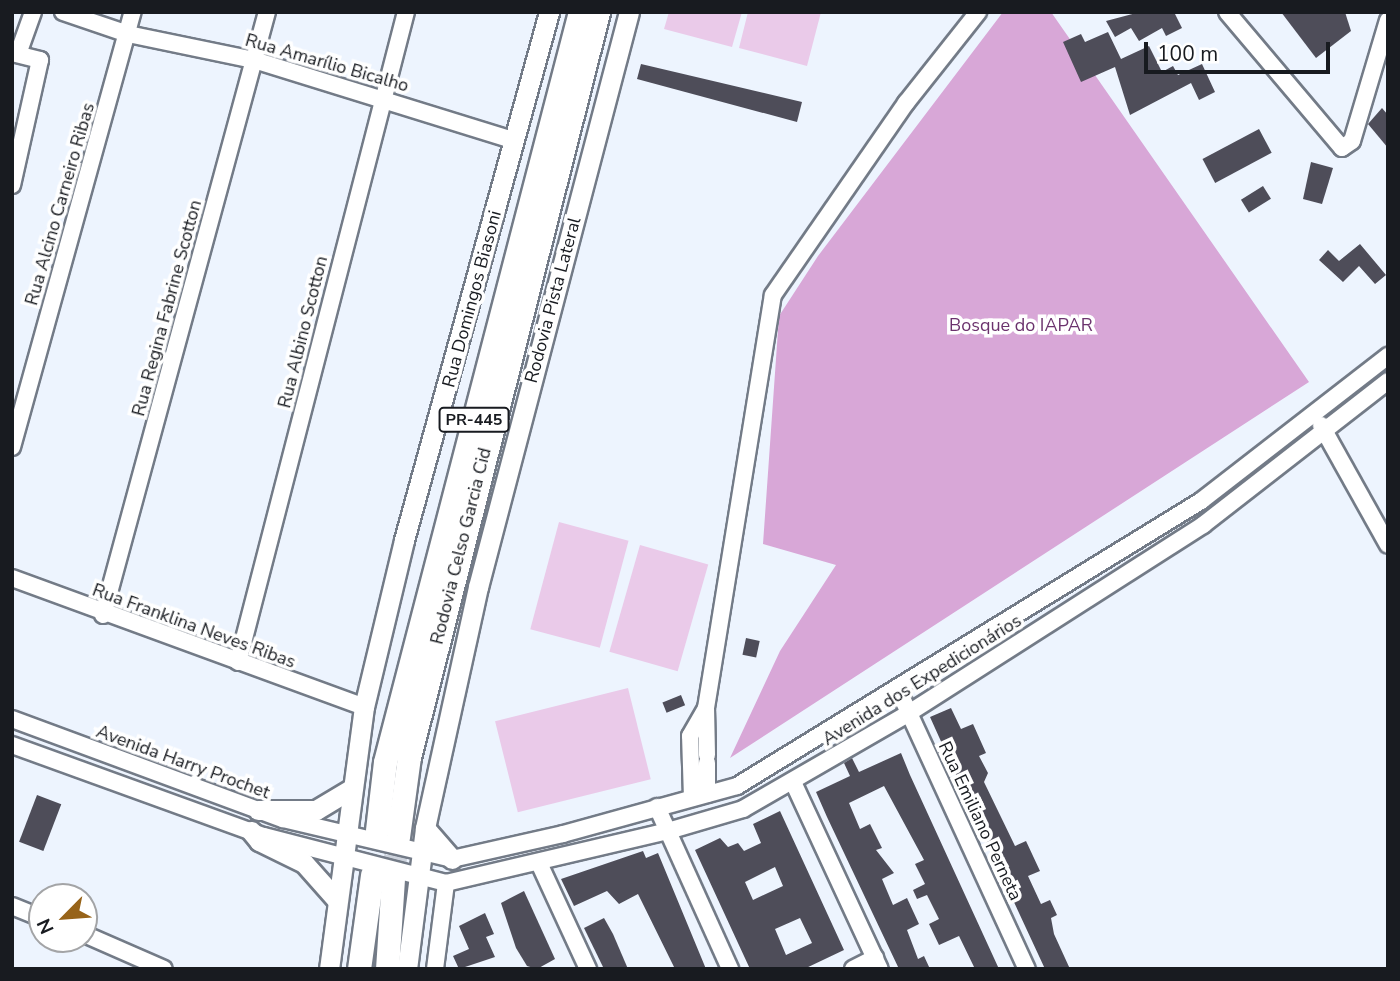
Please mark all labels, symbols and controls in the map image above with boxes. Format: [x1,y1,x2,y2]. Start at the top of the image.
scale bar [1148,28,1334,72]
street label: Rua Amarílio Bicalho [243,29,411,97]
text: 100 m [1157,40,1218,68]
street label: Rua Alcino Carneiro Ribas [21,100,99,308]
street label: Rua Regina Fabrine Scotton [128,197,206,419]
street label: Rua Domingos Biasoni [438,208,506,390]
street label: Rodovia Pista Lateral [520,215,586,385]
street label: Rua Albino Scotton [274,254,332,410]
park label: Bosque do IAPAR [949,314,1093,336]
road number: PR-445 [437,408,511,432]
street label: Rodovia Celso Garcia Cid [426,445,496,647]
street label: Rua Franklina Neves Ribas [89,579,299,673]
street label: Avenida dos Expedicionários [819,610,1025,750]
street label: Avenida Harry Prochet [93,721,273,803]
street label: Rua Emiliano Perneta [934,738,1026,904]
north arrow [28,883,98,953]
text: N [31,914,61,938]

